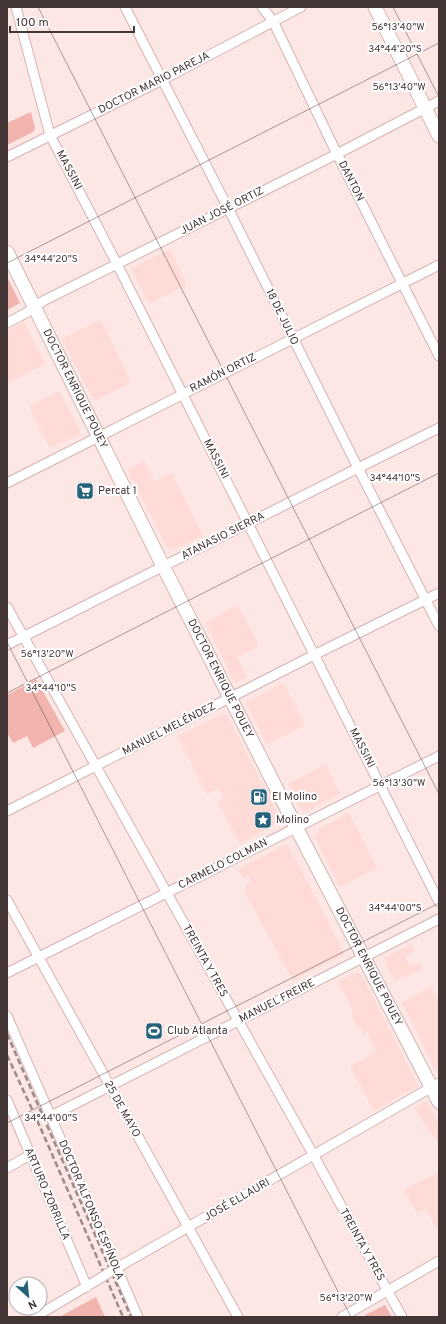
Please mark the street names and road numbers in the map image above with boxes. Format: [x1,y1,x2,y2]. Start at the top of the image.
street label: DOCTOR MARIO PAREJA [96,49,212,117]
street label: MASSINI [53,148,85,192]
street label: DANTON [335,158,367,204]
street label: JUAN JOSÉ ORTIZ [177,183,266,238]
street label: 18 DE JULIO [262,287,302,347]
street label: DOCTOR ENRIQUE POUEY [39,327,111,451]
street label: RAMÓN ORTIZ [187,349,259,396]
street label: MASSINI [200,437,232,481]
street label: ATANASIO SIERRA [179,509,267,563]
street label: DOCTOR ENRIQUE POUEY [184,617,257,741]
street label: MANUEL MELÉNDEZ [119,698,218,759]
street label: MASSINI [346,726,378,770]
street label: CARMELO COLMAN [176,835,270,893]
street label: DOCTOR ENRIQUE POUEY [332,905,405,1028]
street label: TREINTA Y TRES [179,922,231,1000]
street label: MANUEL FREIRE [237,976,317,1026]
street label: 25 DE MAYO [101,1078,143,1140]
street label: DOCTOR ALFONSO ESPÍNOLA [55,1137,128,1282]
street label: ARTURO ZORRILLA [21,1146,73,1242]
street label: JOSÉ ELLAURI [201,1175,272,1225]
street label: TREINTA Y TRES [336,1206,388,1284]

